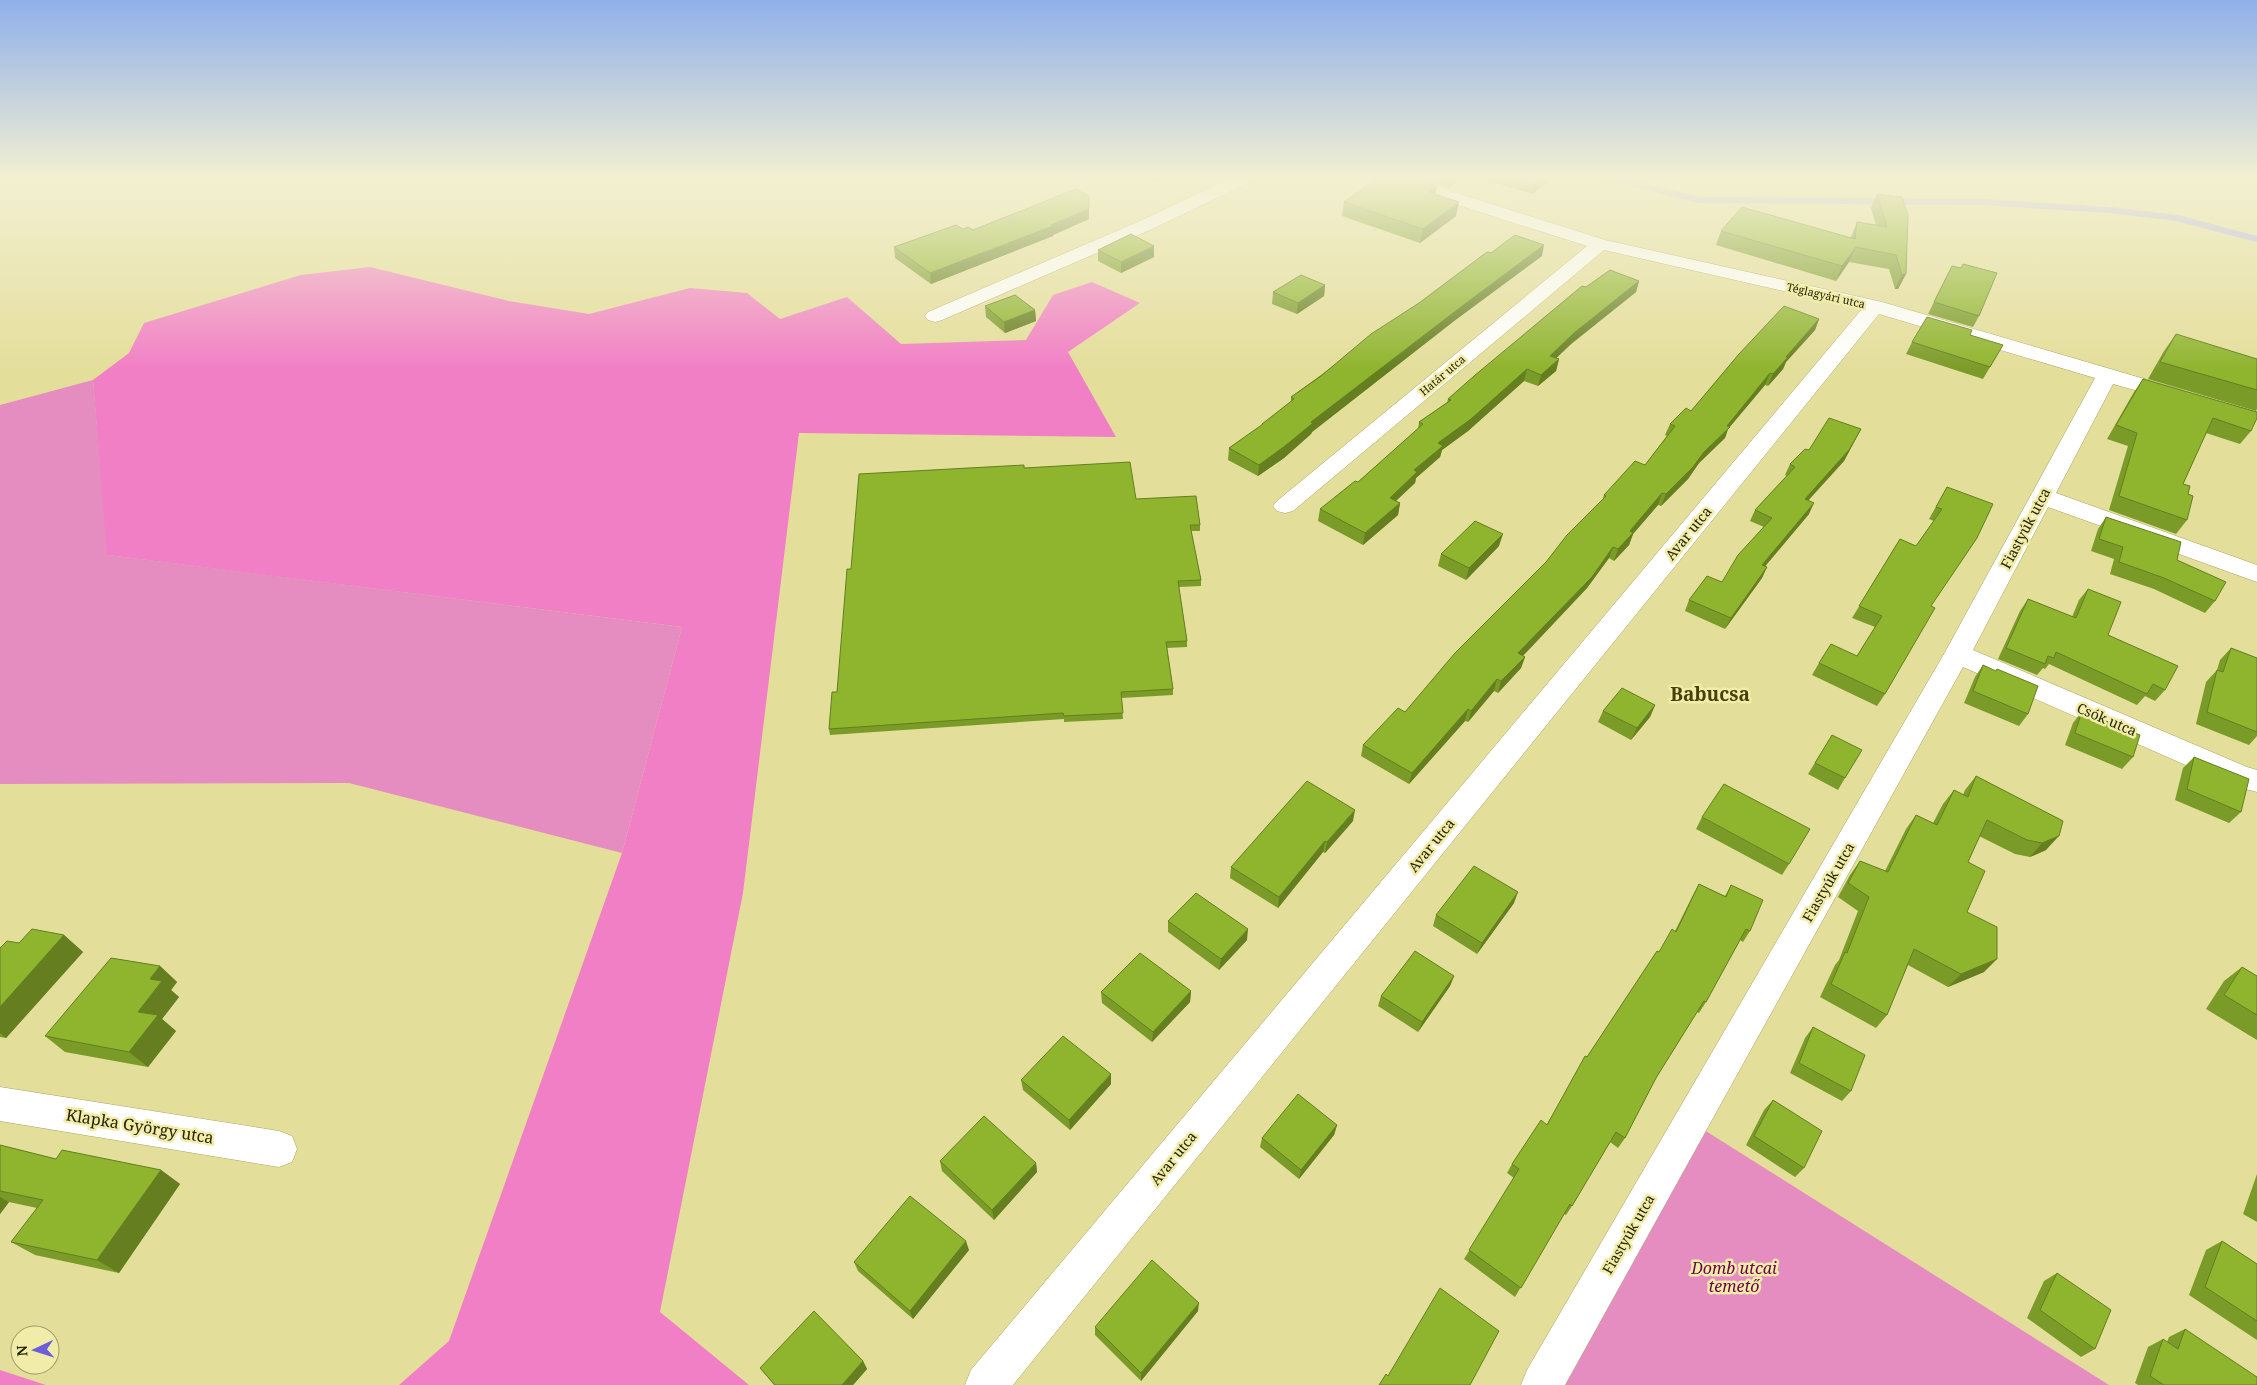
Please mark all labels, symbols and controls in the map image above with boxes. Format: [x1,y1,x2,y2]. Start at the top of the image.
street label: Téglagyári utca [1785,279,1867,311]
street label: Határ utca [1416,351,1468,399]
street label: Fiastyúk utca [1996,484,2054,572]
street label: Avar utca [1661,502,1716,564]
district label: Babucsa [1670,681,1750,707]
street label: Csók utca [2074,698,2140,740]
street label: Avar utca [1404,814,1459,876]
street label: Fiastyúk utca [1797,839,1859,925]
street label: Klapka György utca [65,1103,215,1149]
street label: Avar utca [1146,1127,1201,1189]
street label: Fiastyúk utca [1597,1191,1659,1277]
park label: Domb utcai temető [1690,1257,1777,1297]
north arrow [10,1325,60,1375]
text: N [12,1345,31,1357]

